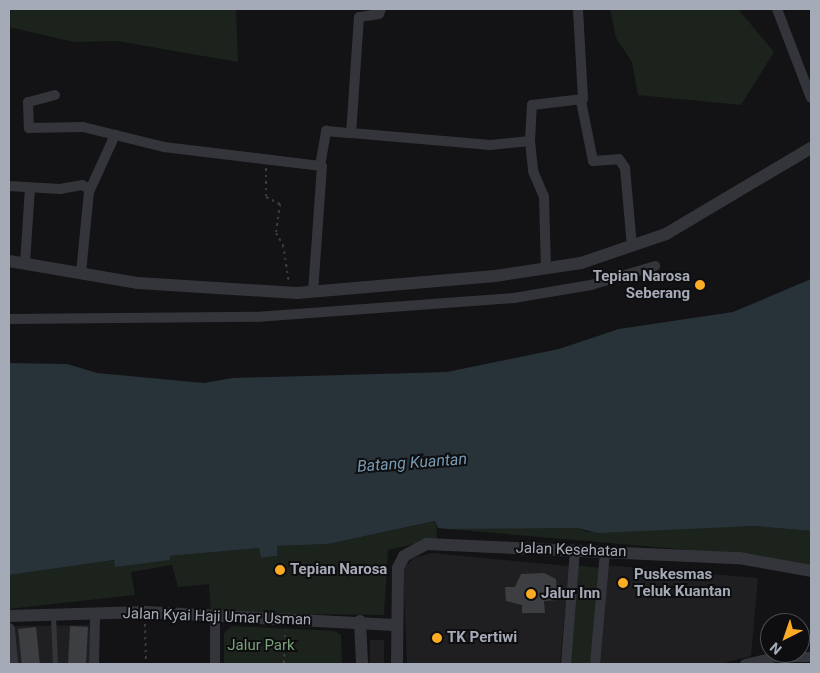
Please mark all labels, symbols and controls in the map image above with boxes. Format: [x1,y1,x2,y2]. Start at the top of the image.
place label: Tepian Narosa Seberang [593,267,690,302]
marker: Tepian Narosa Seberang [694,279,706,291]
water label: Batang Kuantan [356,450,468,476]
street label: Jalan Kesehatan [515,539,627,561]
place label: Tepian Narosa [290,561,387,579]
marker: Tepian Narosa [274,564,286,576]
place label: Puskesmas Teluk Kuantan [634,565,731,600]
marker: Puskesmas Teluk Kuantan [616,576,630,590]
place label: Jalur Inn [541,585,600,603]
marker: Jalur Inn [525,588,537,600]
street label: Jalan Kyai Haji Umar Usman [122,605,312,629]
north arrow [760,613,810,663]
place label: TK Pertiwi [447,629,517,647]
marker: TK Pertiwi [431,632,443,644]
park label: Jalur Park [227,637,295,655]
text: N [767,639,785,658]

